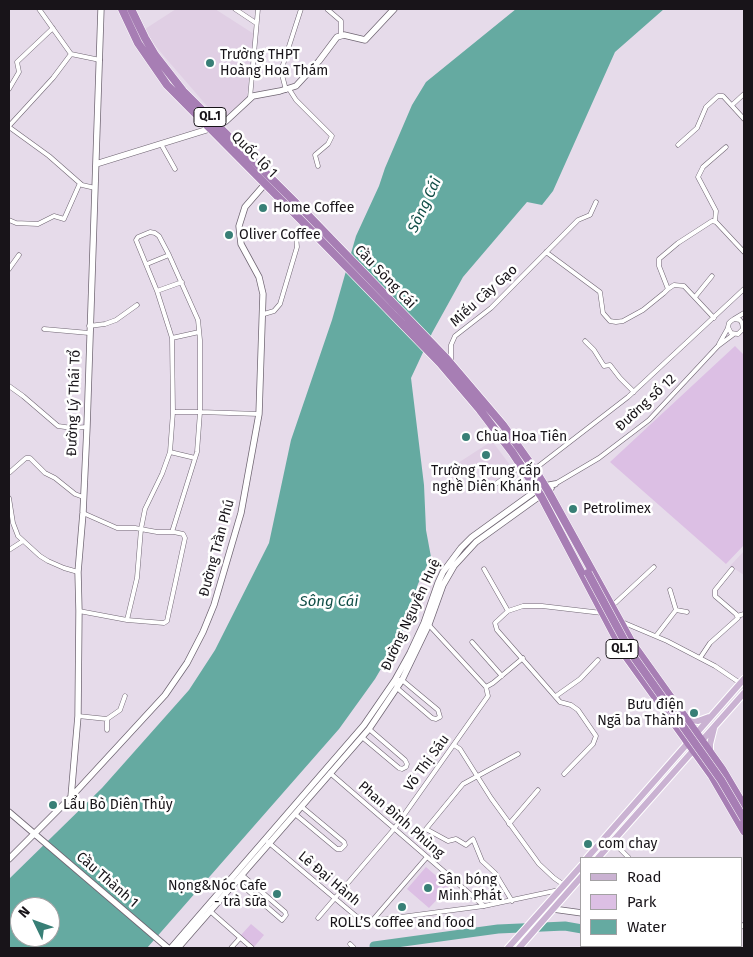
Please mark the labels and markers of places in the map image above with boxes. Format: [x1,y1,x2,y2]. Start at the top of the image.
place label: Trường THPT Hoàng Hoa Thám [220,47,328,80]
marker: Trường THPT Hoàng Hoa Thám [204,57,216,69]
place label: Home Coffee [273,200,354,216]
marker: Home Coffee [257,202,269,214]
place label: Oliver Coffee [239,227,321,243]
marker: Oliver Coffee [223,229,235,241]
place label: Chùa Hoa Tiên [476,429,567,445]
marker: Chùa Hoa Tiên [460,431,472,443]
marker: Trường Trung cấp nghề Diên Khánh [480,449,492,461]
place label: Trường Trung cấp nghề Diên Khánh [431,463,541,496]
place label: Petrolimex [583,501,651,517]
marker: Petrolimex [567,503,579,515]
place label: Bưu điện Ngã ba Thành [597,697,684,730]
marker: Bưu điện Ngã ba Thành [688,707,700,719]
place label: Lẩu Bò Diên Thủy [63,797,173,813]
marker: Lẩu Bò Diên Thủy [47,799,59,811]
place label: com chay [598,836,657,852]
marker: com chay [582,838,594,850]
place label: Sân bóng Minh Phát [438,872,502,904]
place label: Nọng&Nóc Cafe - trà sữa [168,878,267,910]
marker: Sân bóng Minh Phát [422,882,434,894]
marker: Nọng&Nóc Cafe - trà sữa [271,888,283,900]
marker: ROLL’S coffee and food [396,901,408,913]
place label: ROLL’S coffee and food [329,915,475,931]

